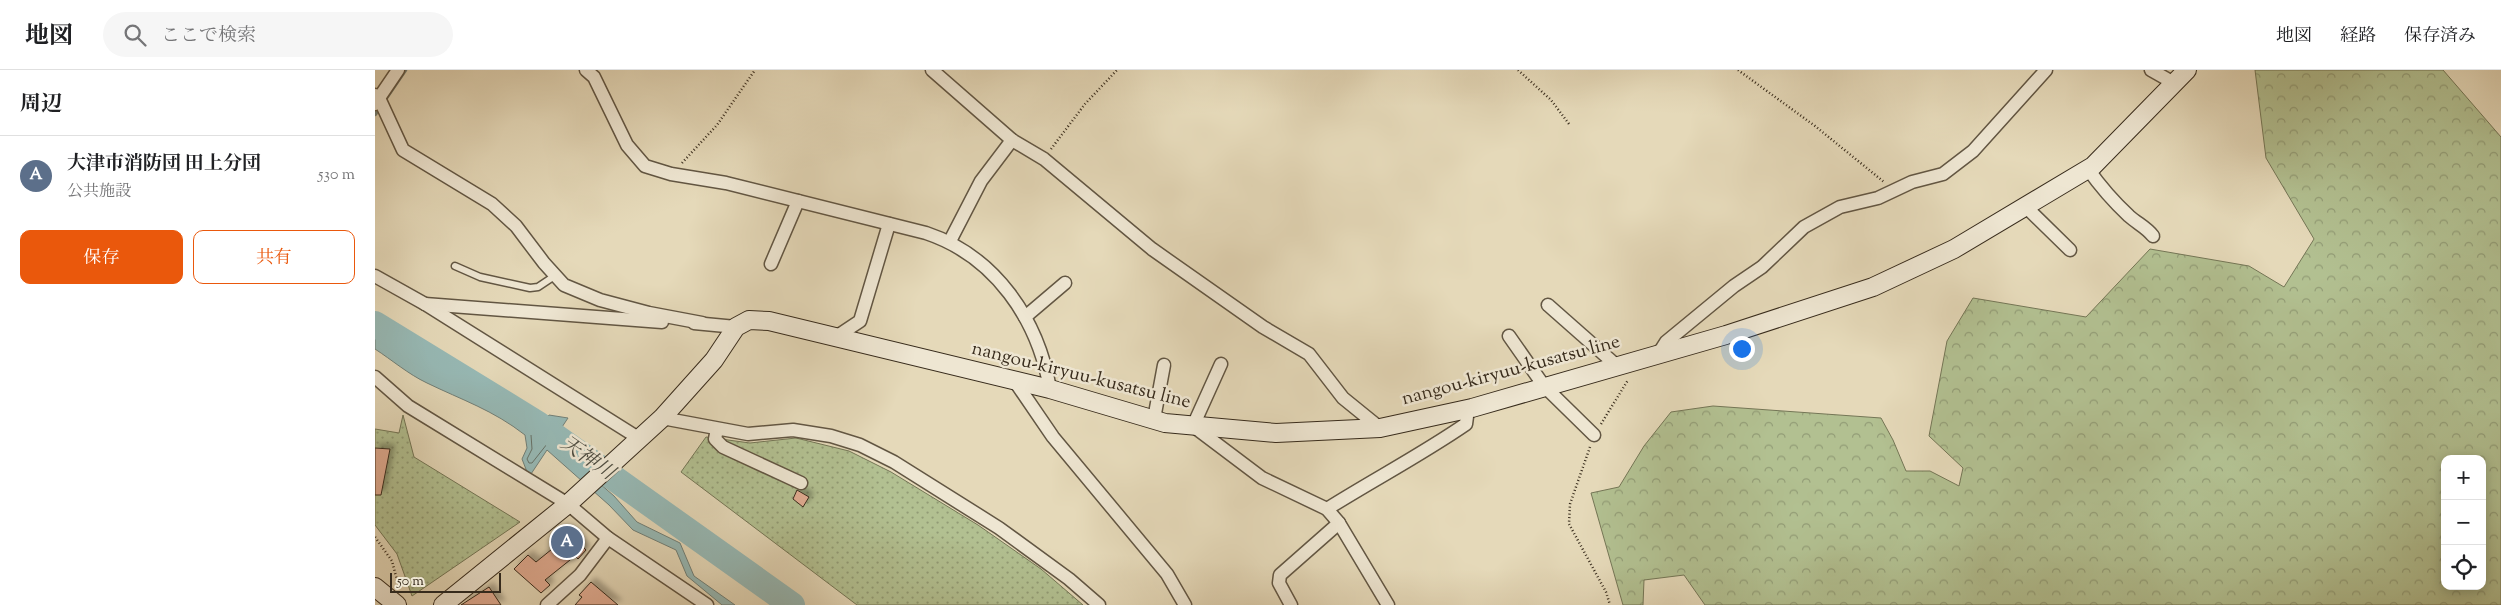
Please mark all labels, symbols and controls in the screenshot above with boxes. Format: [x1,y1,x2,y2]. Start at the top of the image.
search box [103,12,453,57]
text: 地図 [25,20,73,54]
icon: search [121,21,149,49]
text: ここで検索 [161,23,256,50]
text: 地図 [2276,24,2312,50]
text: 経路 [2340,24,2376,50]
text: 保存済み [2404,24,2476,50]
text: 周辺 [20,90,62,120]
text: 大津市消防団 田上分団 [67,151,261,178]
text: A [30,164,43,187]
text: 530 m [318,164,355,187]
text: 公共施設 [67,181,131,204]
button: 保存 [20,230,183,284]
button: 共有 [193,230,355,284]
street label: nangou-kiryuu-kusatsu line [1399,329,1623,413]
street label: nangou-kiryuu-kusatsu line [969,336,1194,416]
your location [1729,336,1755,362]
water label: 天神川 [554,430,622,489]
map controls [2441,455,2486,590]
button: + [2441,455,2486,500]
button: − [2441,500,2486,545]
pin: A [551,523,583,561]
button: locate [2441,545,2486,590]
scale bar [390,570,501,593]
text: 50 m [397,572,424,592]

